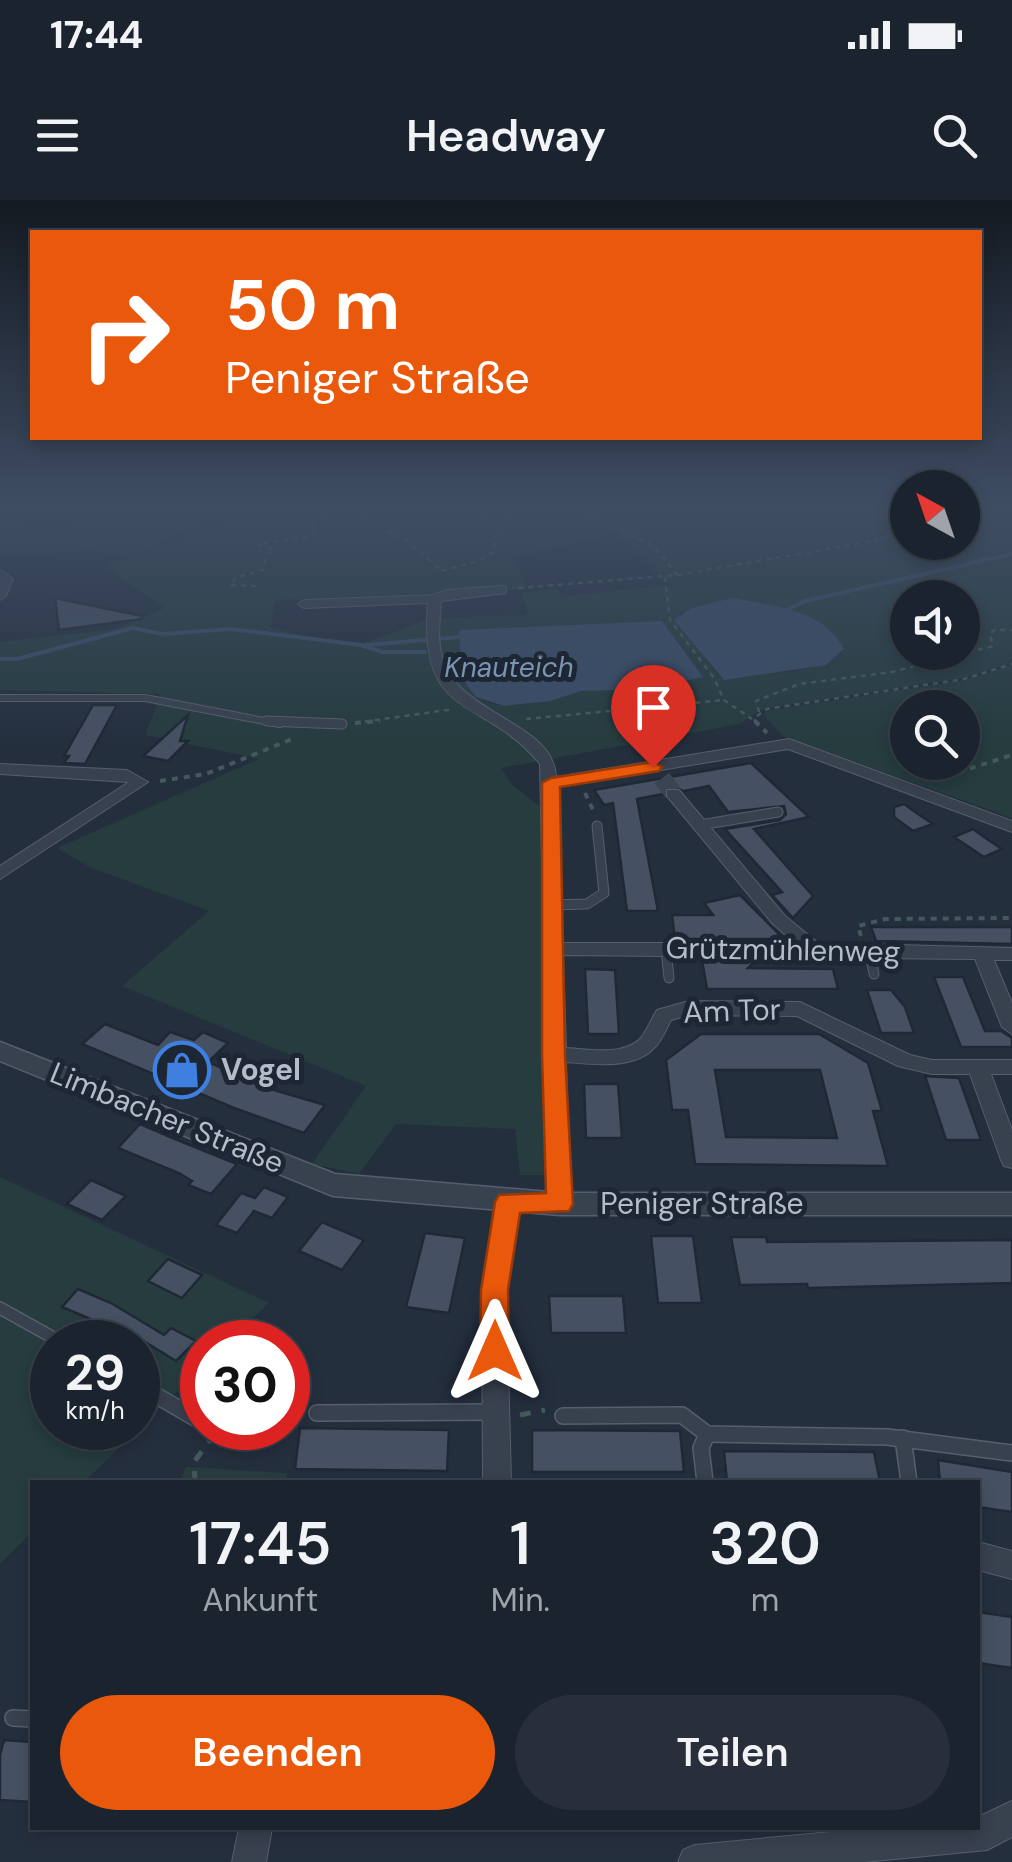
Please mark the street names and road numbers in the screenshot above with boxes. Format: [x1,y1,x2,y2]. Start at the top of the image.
street label: Grützmühlenweg [665,928,901,971]
street label: Am Tor [683,989,781,1032]
street label: Limbacher Straße [45,1053,290,1182]
street label: Peniger Straße [600,1184,804,1223]

